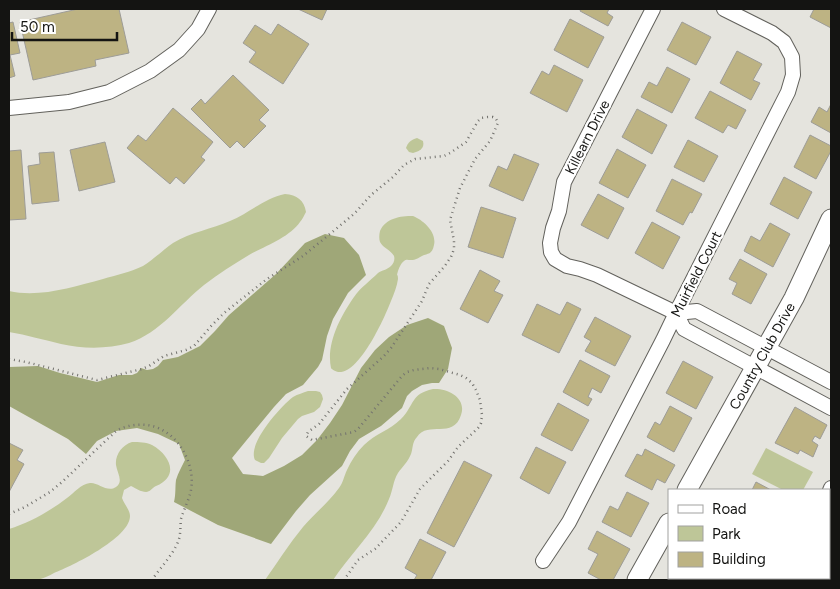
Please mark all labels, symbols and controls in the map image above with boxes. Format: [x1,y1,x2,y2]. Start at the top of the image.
scale bar [12,10,118,42]
text: 50 m [20,18,55,36]
street label: Killearn Drive [561,97,614,177]
street label: Muirfield Court [667,228,725,320]
street label: Country Club Drive [726,299,799,413]
legend [668,489,830,579]
text: Road [712,500,747,518]
text: Park [712,525,741,543]
text: Building [712,550,766,568]

